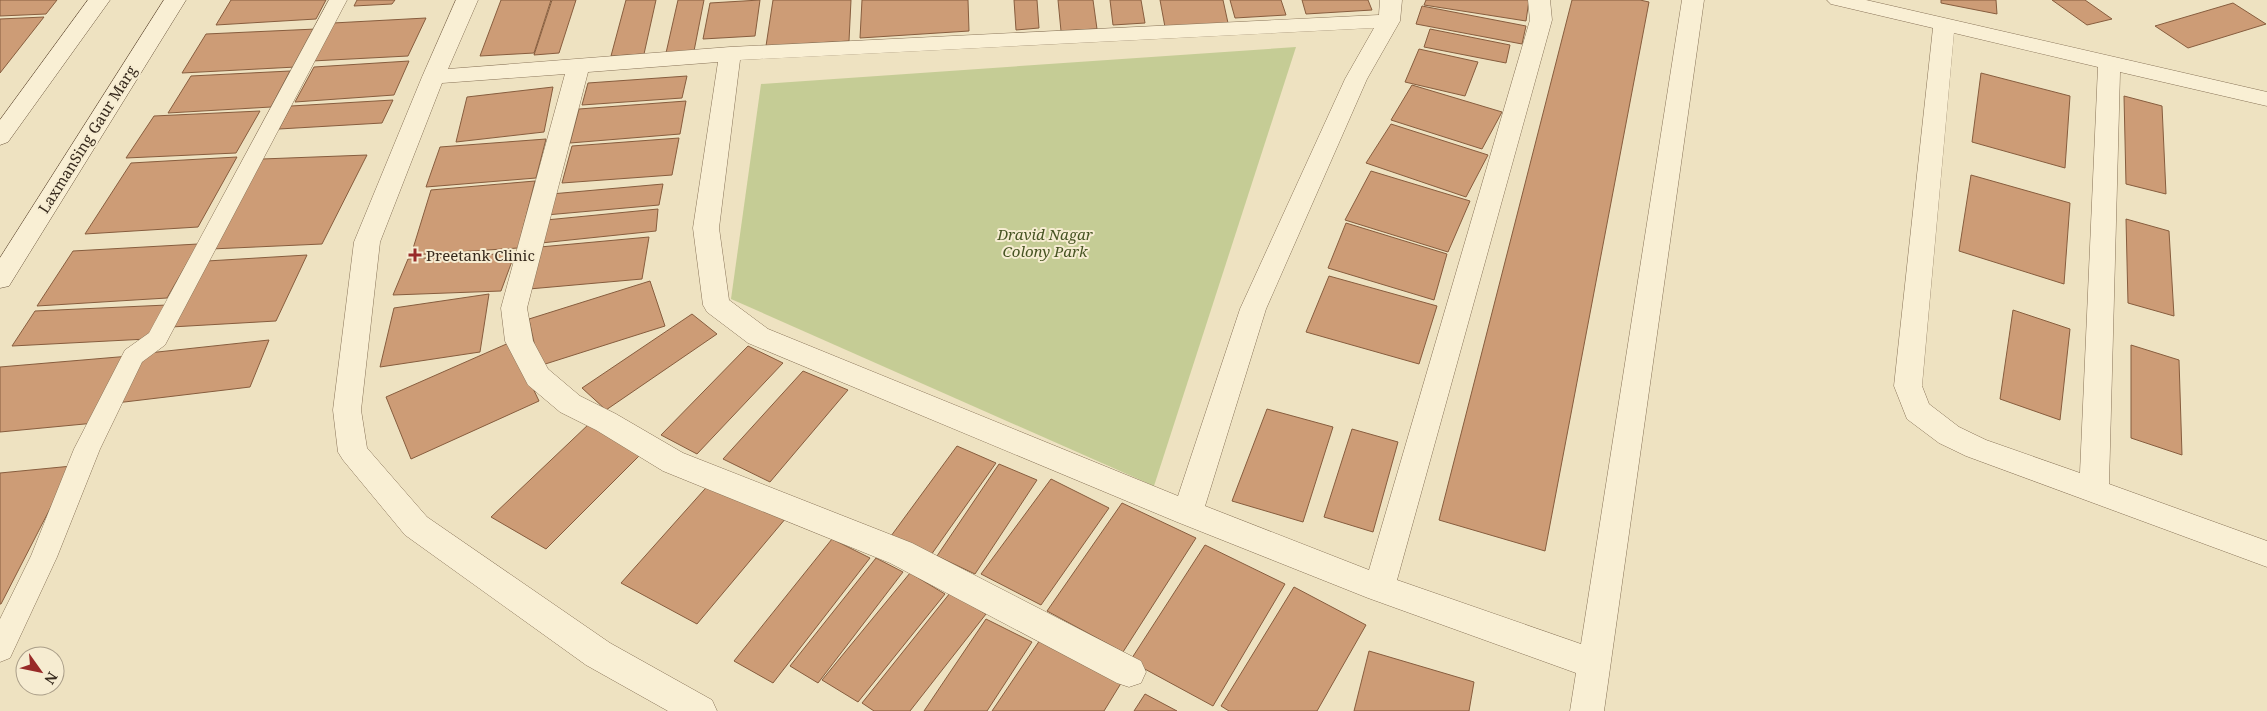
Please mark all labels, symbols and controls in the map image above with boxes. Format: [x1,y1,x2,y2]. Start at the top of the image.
street label: LaxmanSing Gaur Marg [33,61,141,217]
park label: Dravid Nagar Colony Park [996,224,1094,261]
place label: Preetank Clinic [426,245,535,265]
marker: Preetank Clinic [408,248,422,262]
north arrow [15,646,65,696]
text: N [40,669,62,688]

